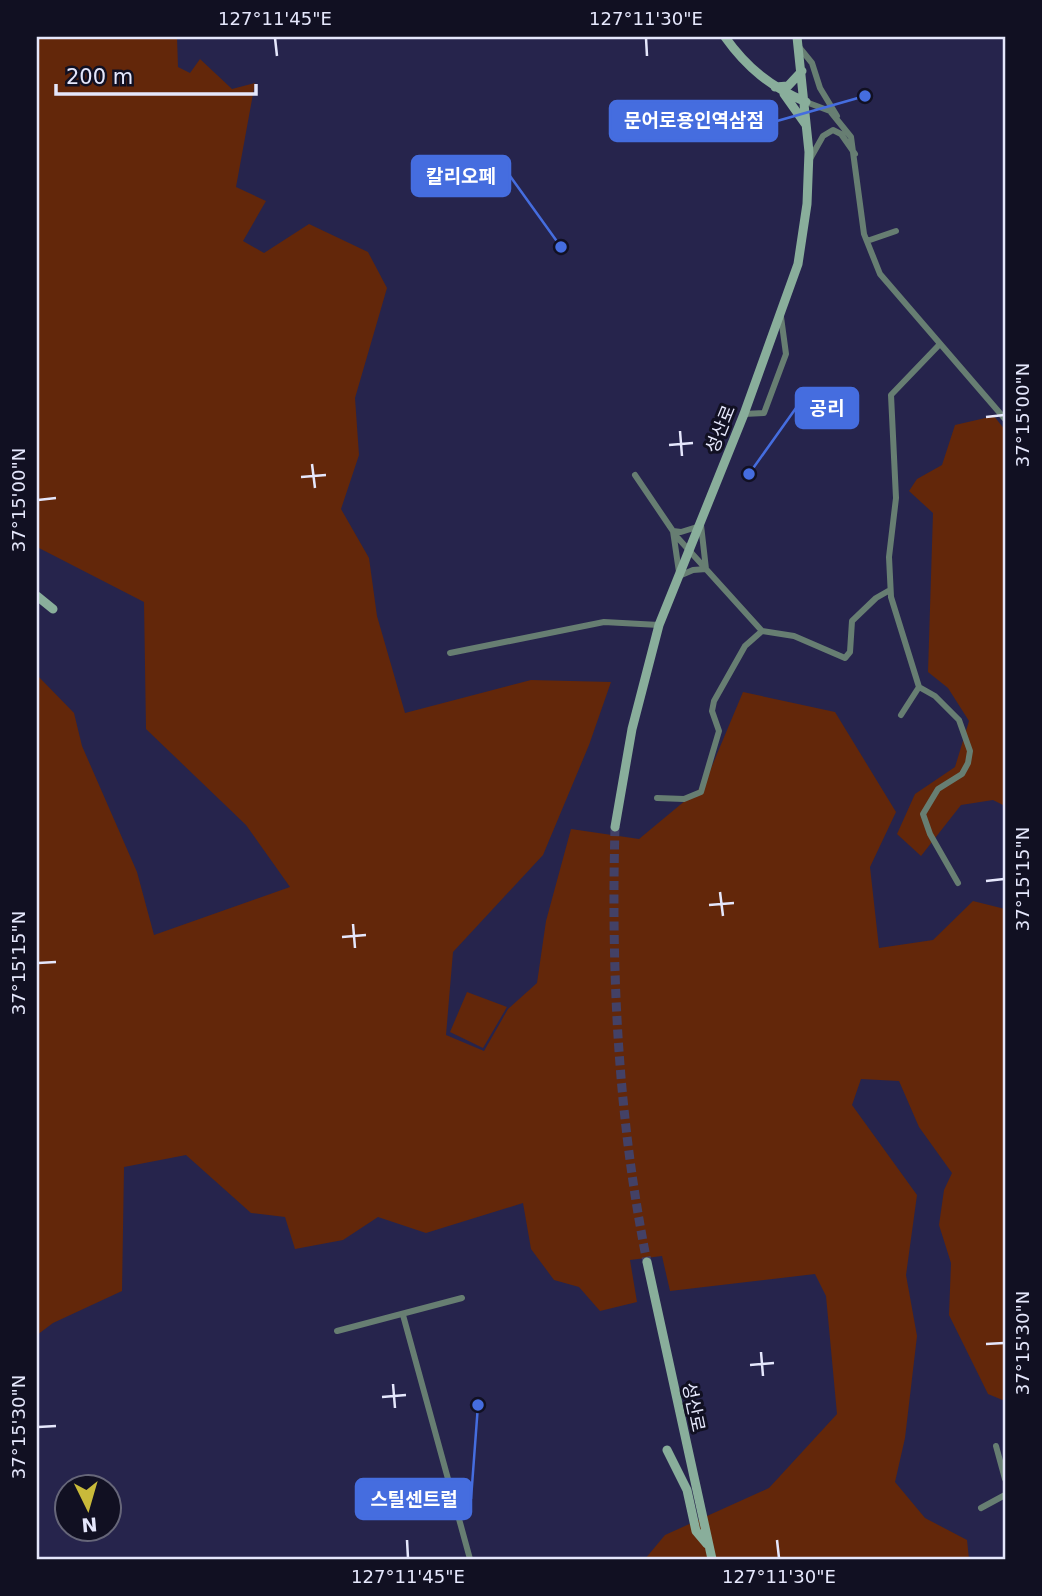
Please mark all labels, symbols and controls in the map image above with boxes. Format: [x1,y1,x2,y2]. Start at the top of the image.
text: 127°11'45"E [218,8,332,29]
text: 127°11'30"E [589,8,703,29]
scale bar [56,52,256,96]
text: 200 m [66,65,133,89]
callout: 문어로용인역삼점 [610,101,777,141]
text: 문어로용인역삼점 [624,109,764,131]
callout: 칼리오페 [412,156,510,196]
text: 칼리오페 [426,165,496,187]
text: 37°15'00"N [1012,363,1033,467]
callout: 공리 [796,388,858,428]
text: 공리 [810,397,844,419]
street label: 성산로 [701,402,739,456]
text: 37°15'00"N [8,448,29,552]
text: 37°15'15"N [1012,827,1033,931]
text: 37°15'15"N [8,911,29,1015]
text: 37°15'30"N [1012,1291,1033,1395]
text: 37°15'30"N [8,1375,29,1479]
street label: 성산로 [679,1381,709,1433]
north arrow [52,1474,122,1544]
callout: 스틸센트럴 [356,1479,471,1519]
text: 스틸센트럴 [370,1488,458,1510]
text: N [81,1513,98,1537]
text: 127°11'45"E [351,1566,465,1587]
text: 127°11'30"E [722,1566,836,1587]

